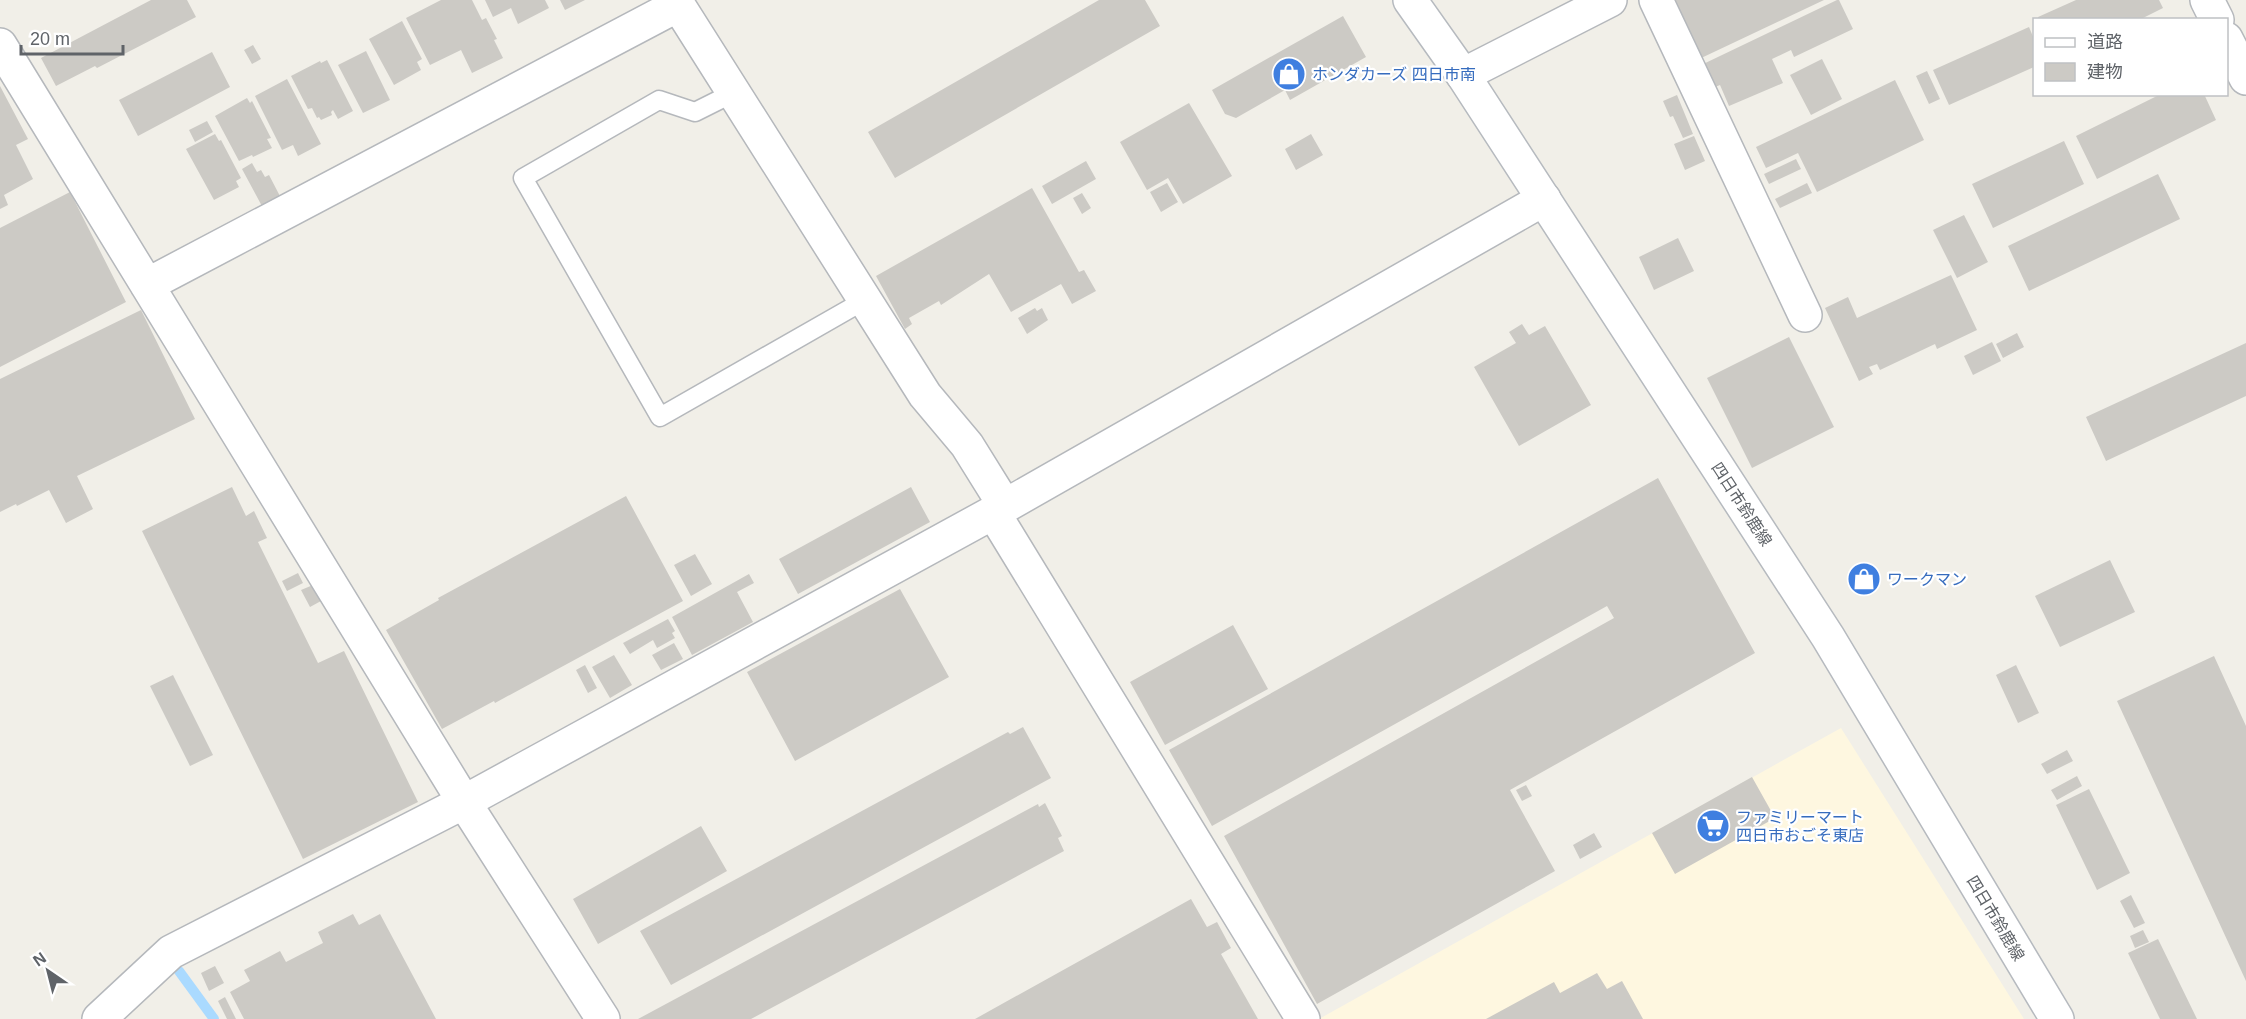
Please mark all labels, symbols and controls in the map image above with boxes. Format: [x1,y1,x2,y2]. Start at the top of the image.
scale bar [21,18,123,56]
legend [2033,18,2228,96]
text: 20 m [30,29,70,49]
text: 道路 [2087,32,2123,52]
shop icon: ホンダカーズ 四日市南 [1271,56,1307,92]
text: 建物 [2087,62,2123,82]
place label: ホンダカーズ 四日市南 [1312,66,1476,83]
street label: 四日市鈴鹿線 [1708,459,1775,549]
shop icon: ワークマン [1846,561,1882,597]
place label: ワークマン [1887,571,1967,588]
supermarket icon: ファミリーマート 四日市おごそ東店 [1695,808,1731,844]
place label: ファミリーマート 四日市おごそ東店 [1736,809,1864,844]
street label: 四日市鈴鹿線 [1964,873,2028,964]
north arrow [18,941,78,1001]
text: N [30,949,49,969]

